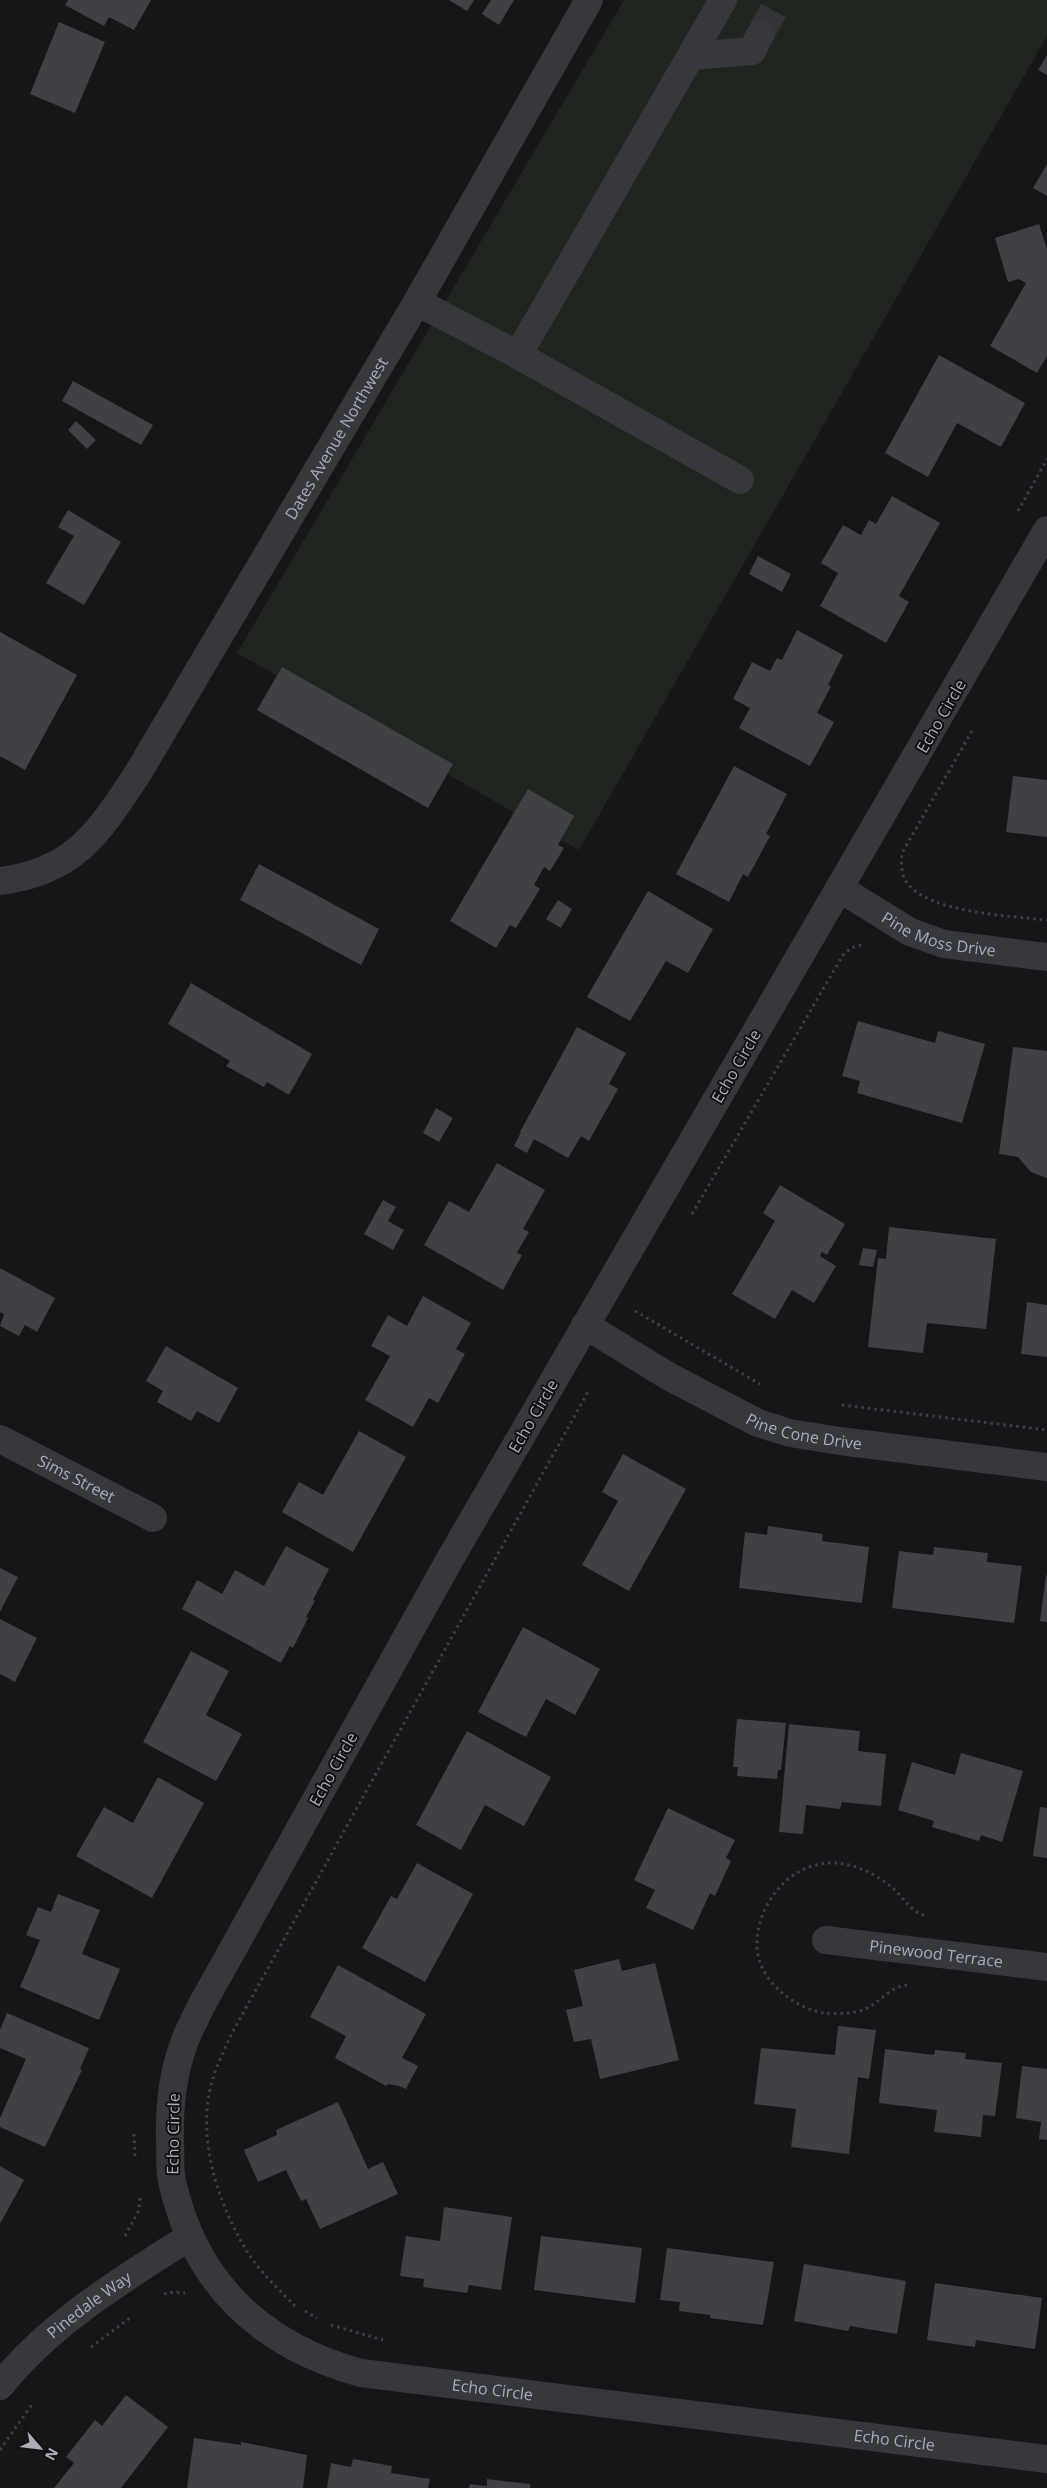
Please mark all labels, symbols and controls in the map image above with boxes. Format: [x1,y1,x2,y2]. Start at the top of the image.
street label: Dates Avenue Northwest [280,353,393,524]
street label: Echo Circle [911,675,971,757]
street label: Pine Moss Drive [878,906,997,961]
street label: Echo Circle [706,1025,766,1107]
street label: Echo Circle [503,1375,563,1457]
street label: Pine Cone Drive [742,1408,863,1455]
street label: Sims Street [34,1449,119,1508]
street label: Echo Circle [304,1728,362,1810]
street label: Pinewood Terrace [868,1934,1004,1973]
street label: Echo Circle [161,2093,185,2175]
street label: Pinedale Way [42,2266,136,2343]
street label: Echo Circle [451,2374,534,2405]
north arrow [15,2423,65,2473]
street label: Echo Circle [853,2424,936,2456]
text: N [41,2445,63,2464]

